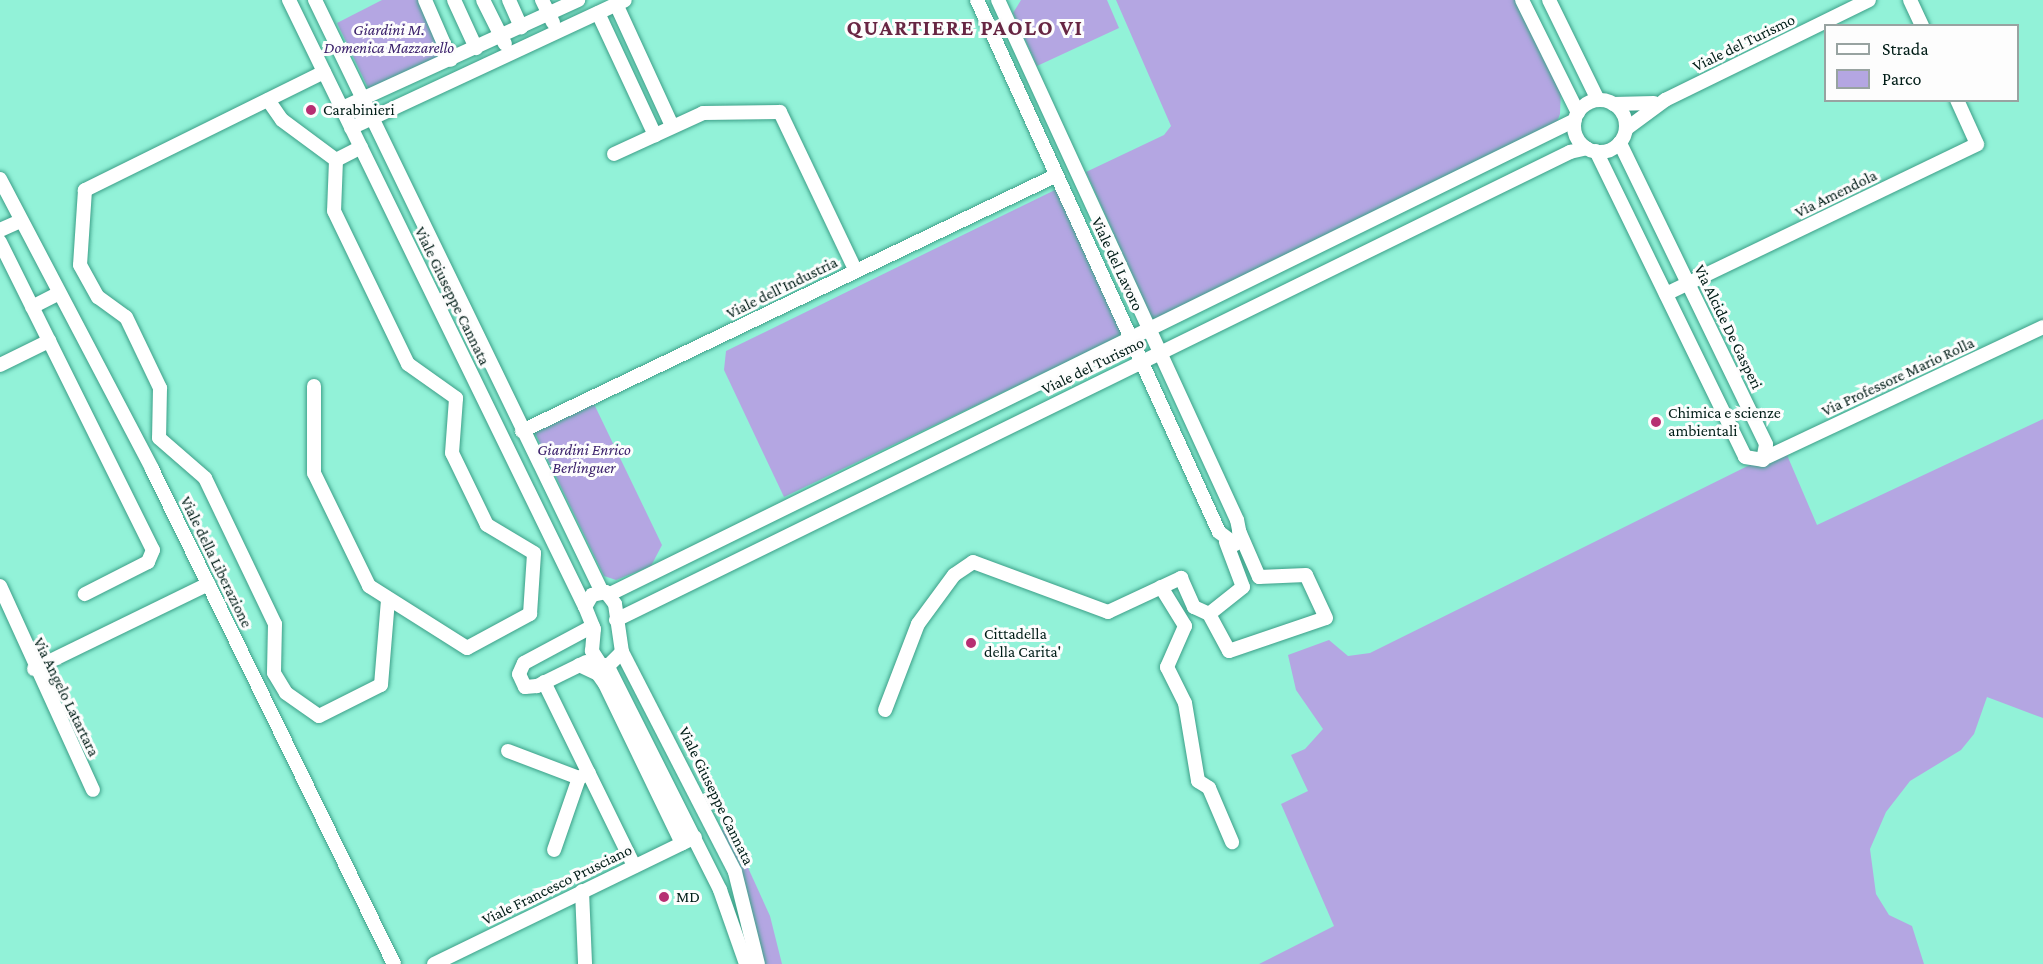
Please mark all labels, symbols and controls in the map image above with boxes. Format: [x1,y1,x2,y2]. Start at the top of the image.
street label: Viale del Turismo [1690,10,1798,76]
district label: QUARTIERE PAOLO VI [847,15,1083,41]
park label: Giardini M. Domenica Mazzarello [324,20,454,58]
legend [1824,24,2019,102]
text: Strada [1882,39,1929,59]
text: Parco [1882,69,1921,89]
place label: Carabinieri [323,100,395,120]
marker: Carabinieri [304,103,318,117]
street label: Via Amendola [1792,166,1880,222]
street label: Viale del Lavoro [1087,214,1147,314]
street label: Viale Giuseppe Cannata [410,224,494,368]
street label: Viale dell'Industria [723,253,841,323]
street label: Via Alcide De Gasperi [1690,262,1766,392]
street label: Viale del Turismo [1039,333,1147,399]
street label: Via Professore Mario Rolla [1819,333,1977,421]
place label: Chimica e scienze ambientali [1668,403,1781,441]
marker: Chimica e scienze ambientali [1649,415,1663,429]
park label: Giardini Enrico Berlinguer [537,440,631,478]
street label: Viale della Liberazione [176,493,256,631]
place label: Cittadella della Carita' [984,624,1061,662]
street label: Via Angelo Latartara [29,634,103,760]
marker: Cittadella della Carita' [962,634,980,652]
street label: Viale Giuseppe Cannata [674,724,758,868]
street label: Viale Francesco Prusciano [479,840,635,930]
place label: MD [676,887,700,907]
marker: MD [657,890,671,904]

